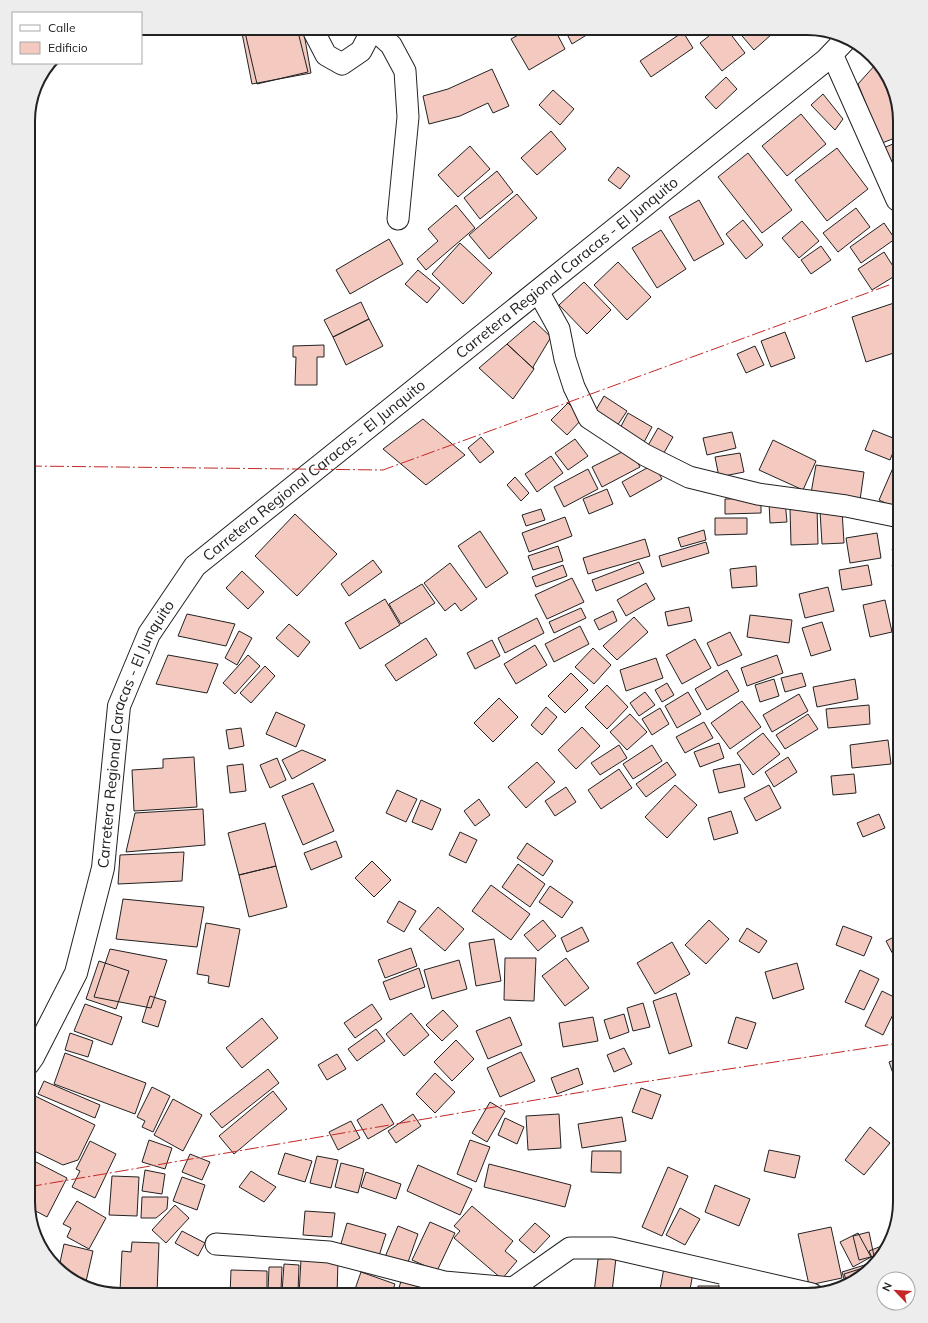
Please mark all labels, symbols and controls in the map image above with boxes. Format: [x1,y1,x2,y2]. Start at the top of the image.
legend [12,12,142,64]
text: Calle [48,20,75,35]
text: Edificio [48,40,88,55]
street label: Carretera Regional Caracas - El Junquito [452,172,682,362]
street label: Carretera Regional Caracas - El Junquito [199,375,429,565]
street label: Carretera Regional Caracas - El Junquito [93,596,178,869]
north arrow [876,1271,916,1311]
text: N [879,1280,895,1293]

